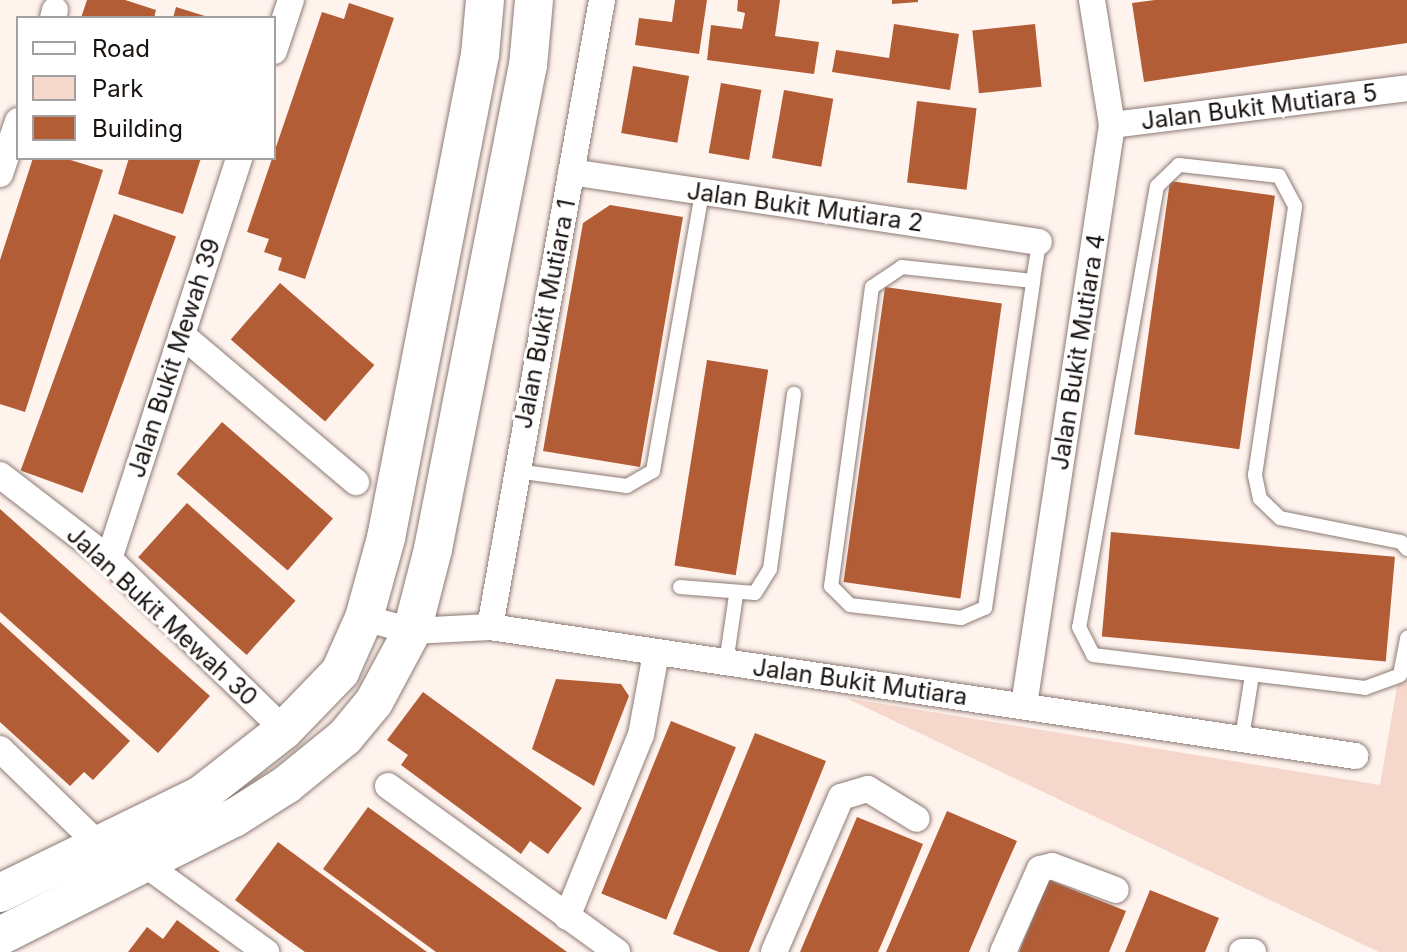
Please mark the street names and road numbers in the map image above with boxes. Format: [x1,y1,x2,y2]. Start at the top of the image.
street label: Jalan Bukit Mutiara 5 [1139,78,1379,136]
street label: Jalan Bukit Mutiara 2 [685,176,925,238]
street label: Jalan Bukit Mutiara 1 [509,197,581,431]
street label: Jalan Bukit Mutiara 4 [1045,232,1111,472]
street label: Jalan Bukit Mewah 39 [122,235,226,481]
street label: Jalan Bukit Mewah 30 [61,520,263,712]
street label: Jalan Bukit Mutiara [751,653,969,711]

